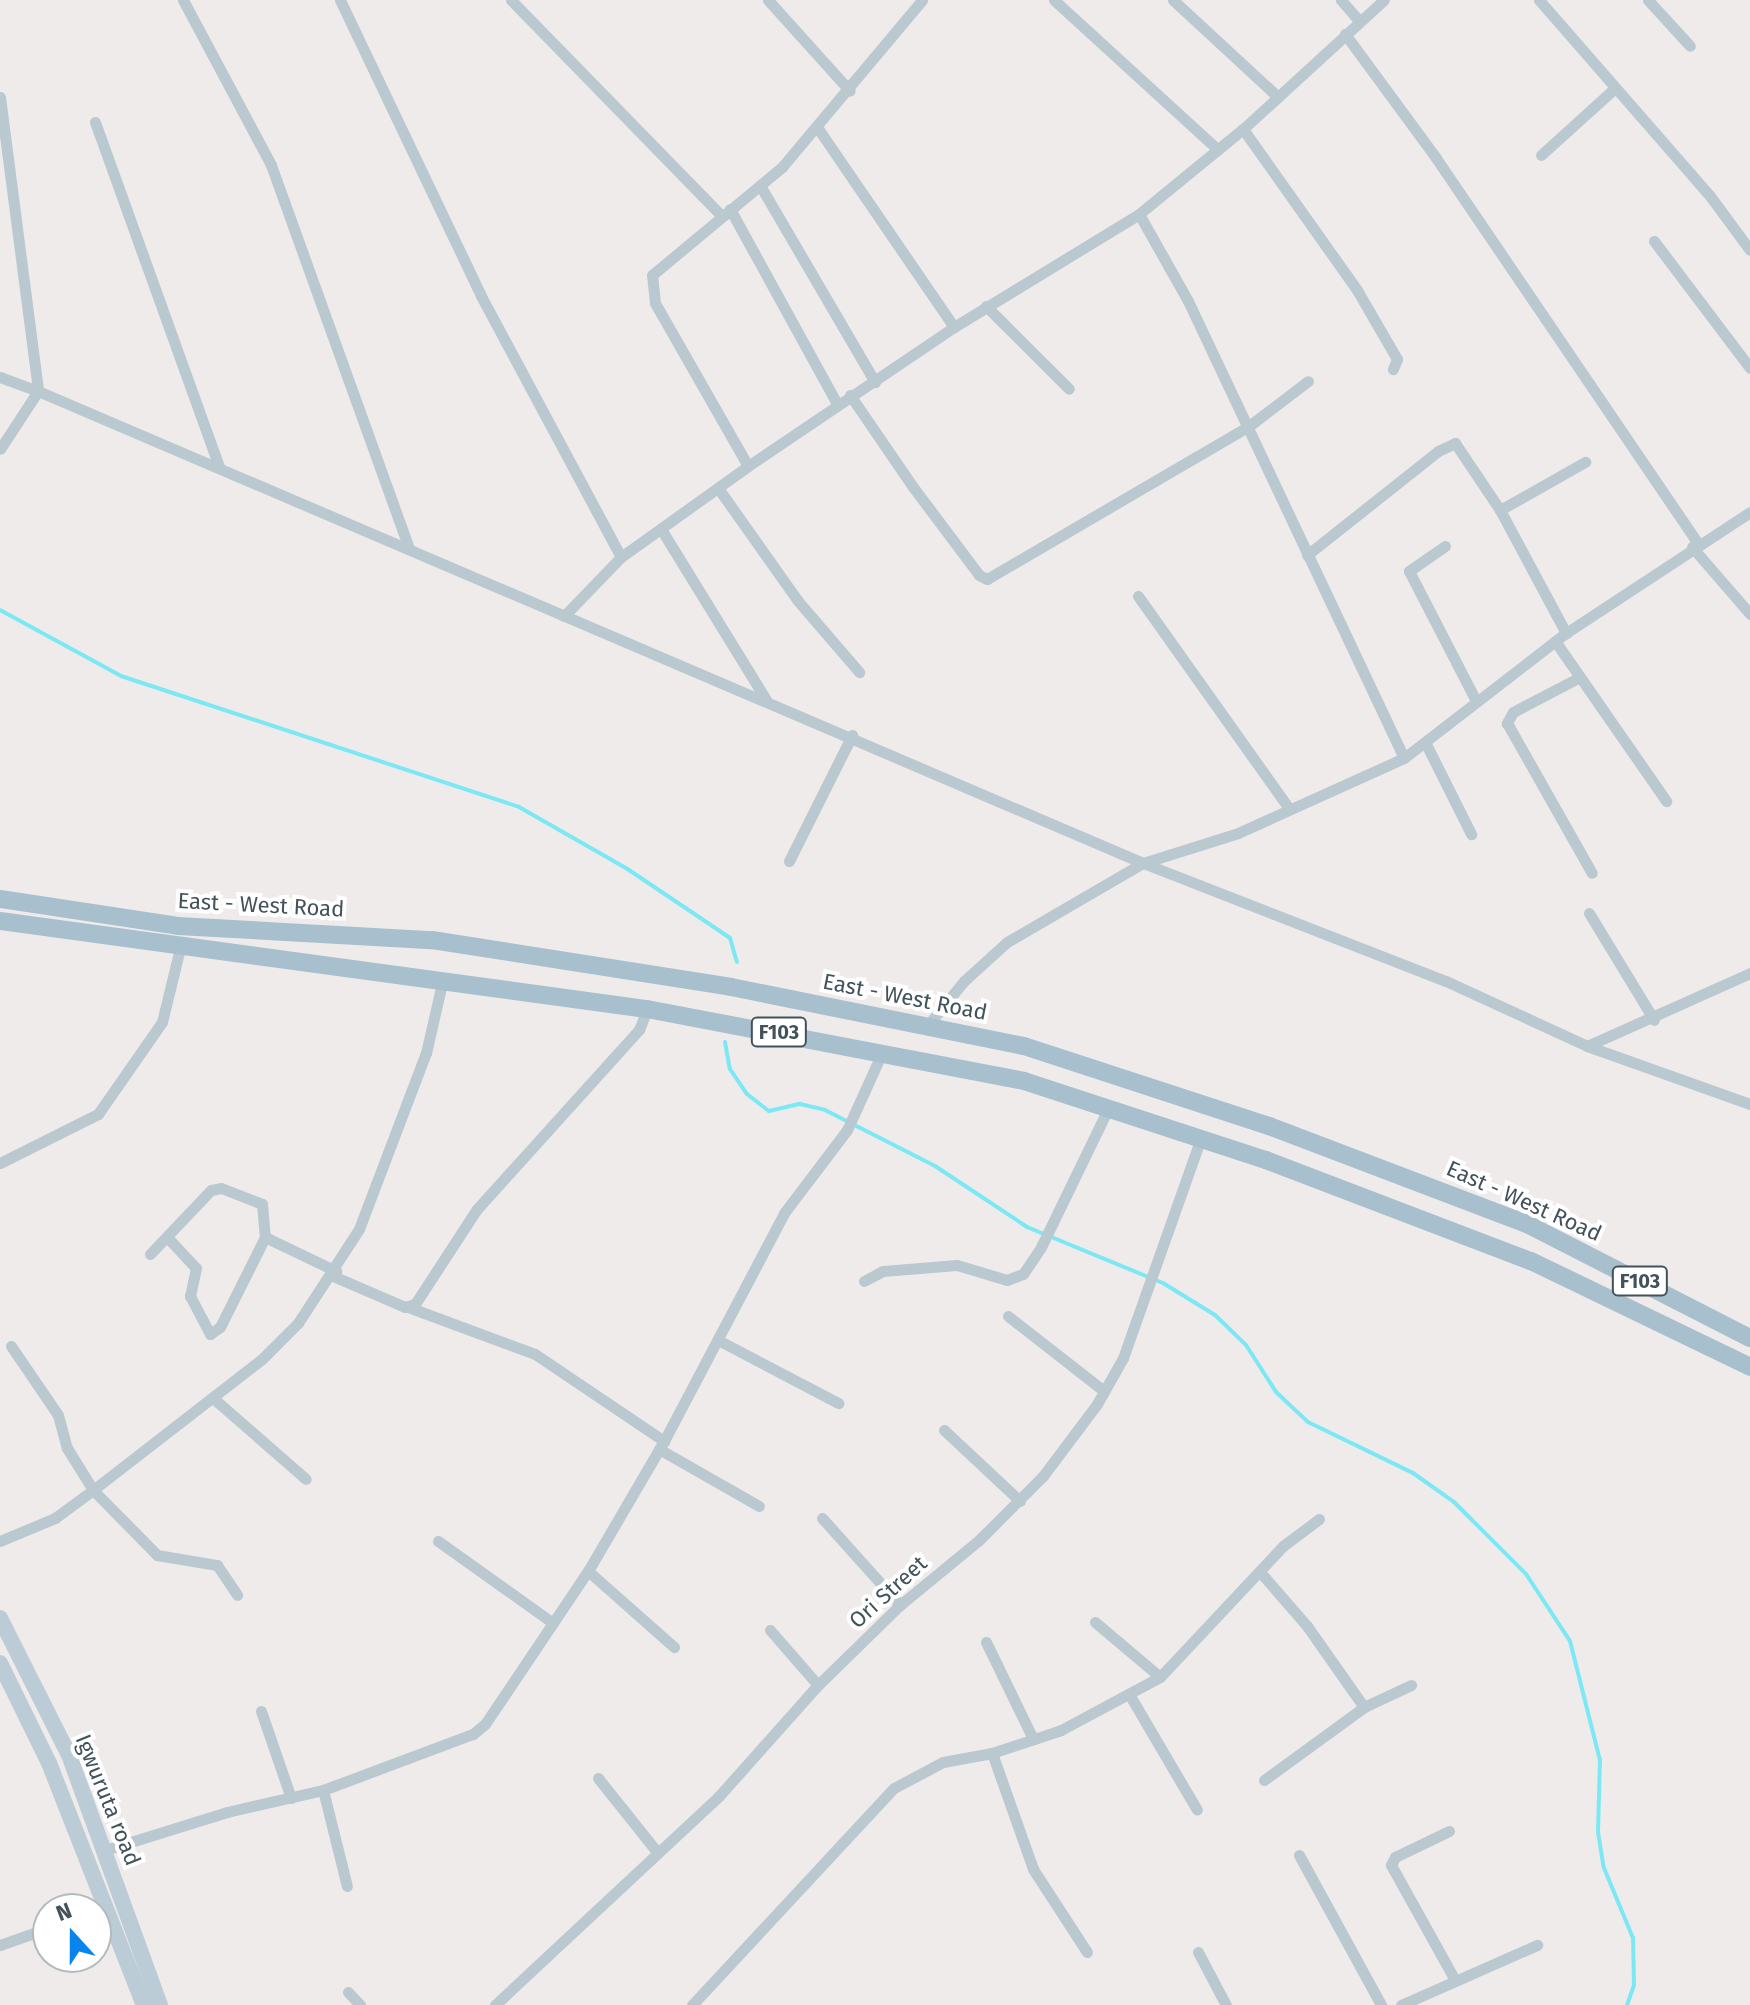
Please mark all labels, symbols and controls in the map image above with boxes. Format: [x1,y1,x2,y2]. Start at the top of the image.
street label: East - West Road [177,887,345,923]
street label: East - West Road [821,968,989,1026]
road number: F103 [749,1016,809,1048]
street label: East - West Road [1442,1155,1606,1247]
road number: F103 [1610,1265,1670,1297]
street label: Ori Street [844,1550,932,1634]
street label: Igwuruta road [70,1731,146,1869]
north arrow [32,1893,112,1973]
text: N [52,1897,76,1927]

